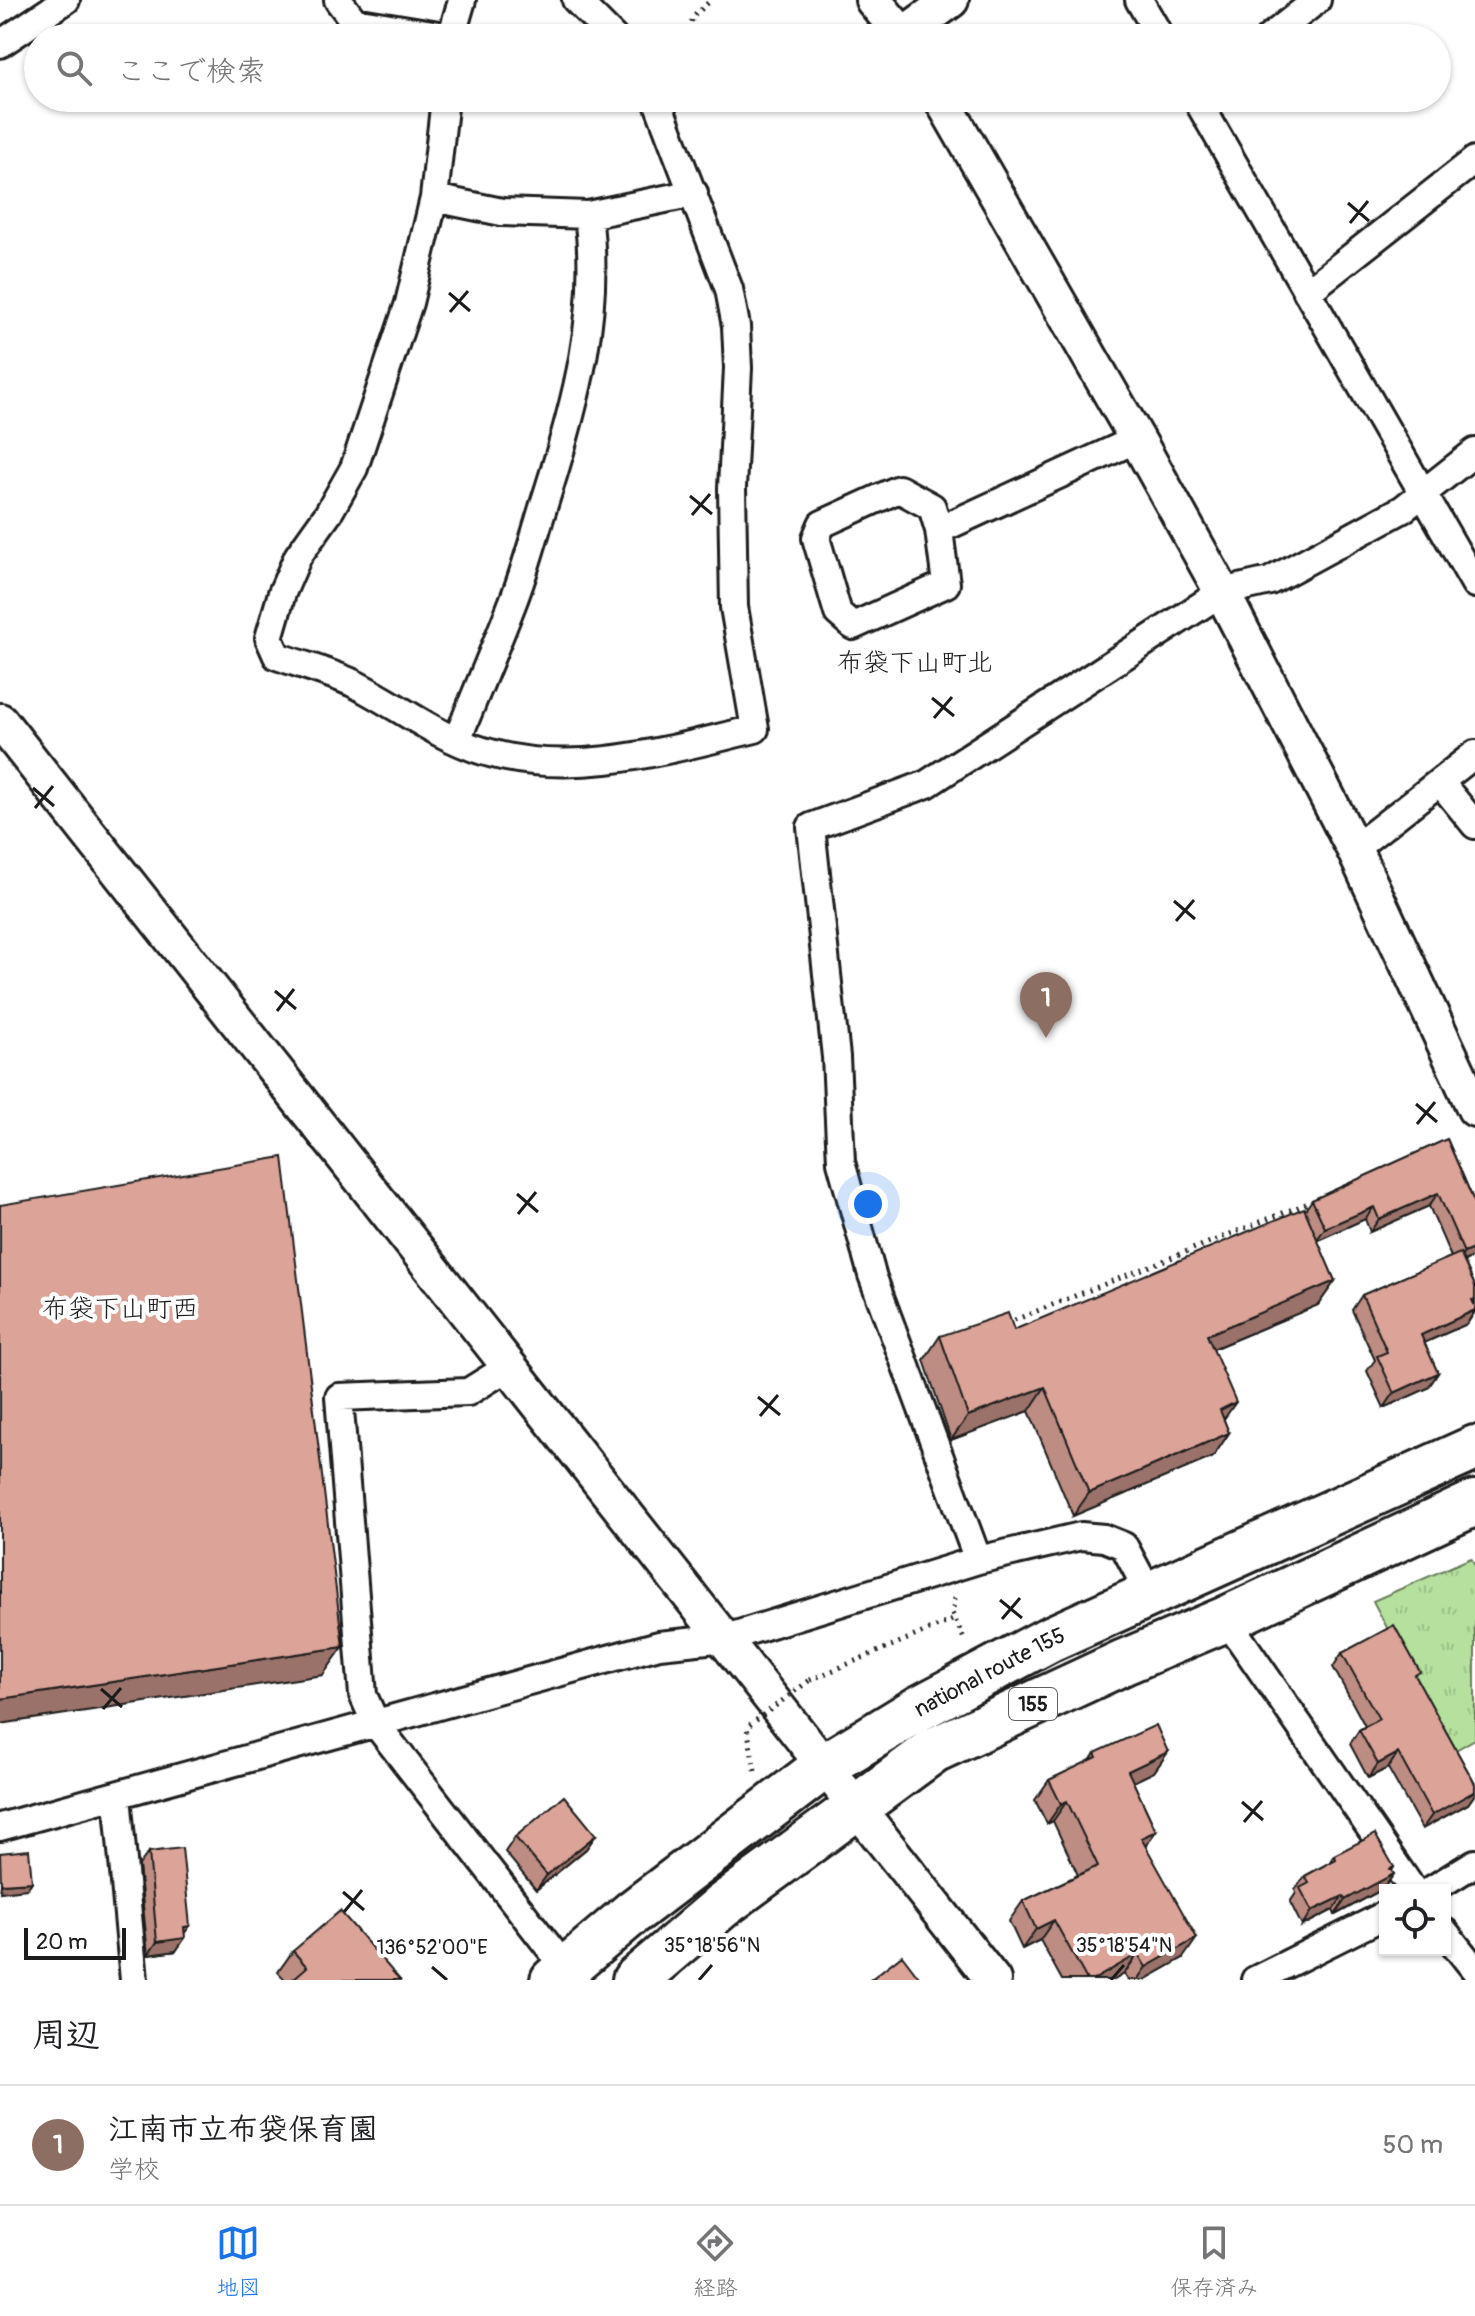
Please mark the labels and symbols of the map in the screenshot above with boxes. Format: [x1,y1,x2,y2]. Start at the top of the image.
district label: 布袋下山町北 [837,647,993,679]
pin: 1 [1020,972,1072,1038]
your location [848,1184,888,1224]
district label: 布袋下山町西 [42,1293,198,1325]
street label: national route 155 [910,1621,1070,1723]
road number: 155 [1009,1688,1057,1720]
scale bar [24,1924,126,1960]
text: 35°18'56"N [664,1933,760,1958]
text: 35°18'54"N [1076,1933,1172,1958]
text: 136°52'00"E [376,1935,488,1960]

